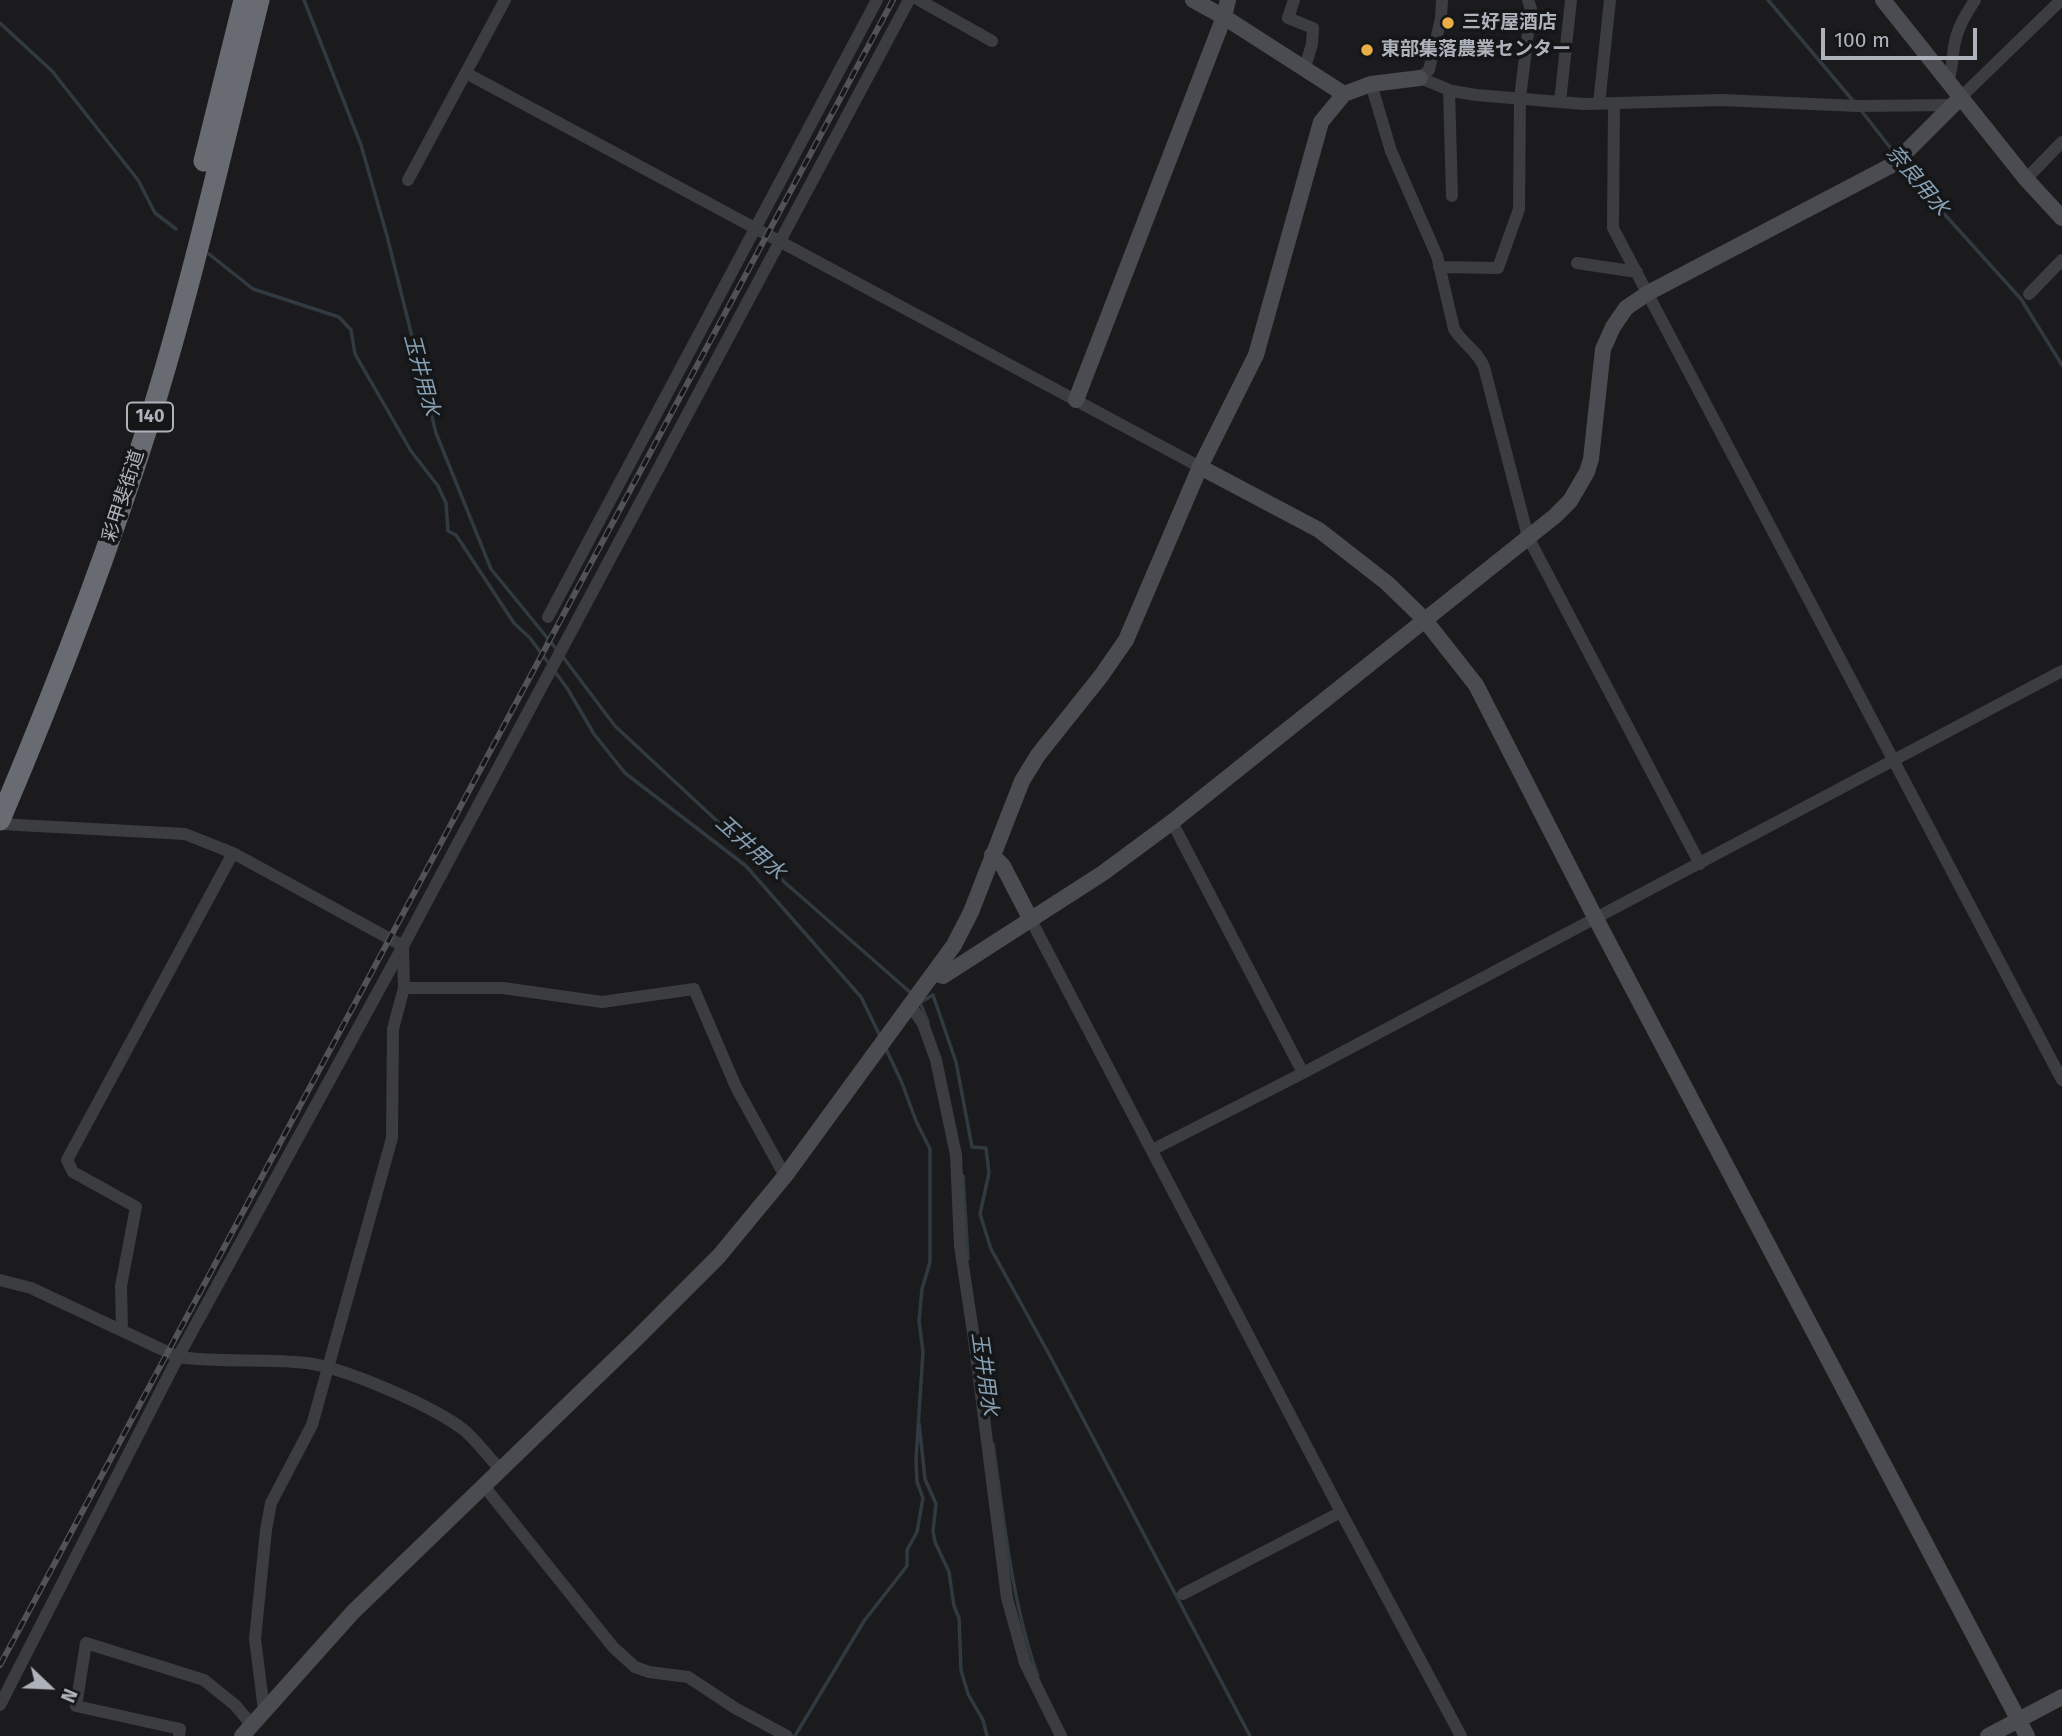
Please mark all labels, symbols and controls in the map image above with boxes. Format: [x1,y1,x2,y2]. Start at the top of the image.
place label: 三好屋酒店 [1462,12,1557,34]
scale bar [1824,14,1980,58]
marker: 三好屋酒店 [1440,15,1456,31]
text: 100 m [1834,27,1890,53]
place label: 東部集落農業センター [1381,39,1571,61]
marker: 東部集落農業センター [1359,42,1375,58]
water label: 奈良用水 [1880,141,1954,221]
water label: 玉井用水 [398,331,444,419]
road number: 140 [127,402,173,432]
street label: 彩甲斐街道 [98,447,150,545]
water label: 玉井用水 [710,811,790,885]
water label: 玉井用水 [966,1331,1002,1417]
north arrow [14,1652,84,1722]
text: N [56,1685,82,1706]

